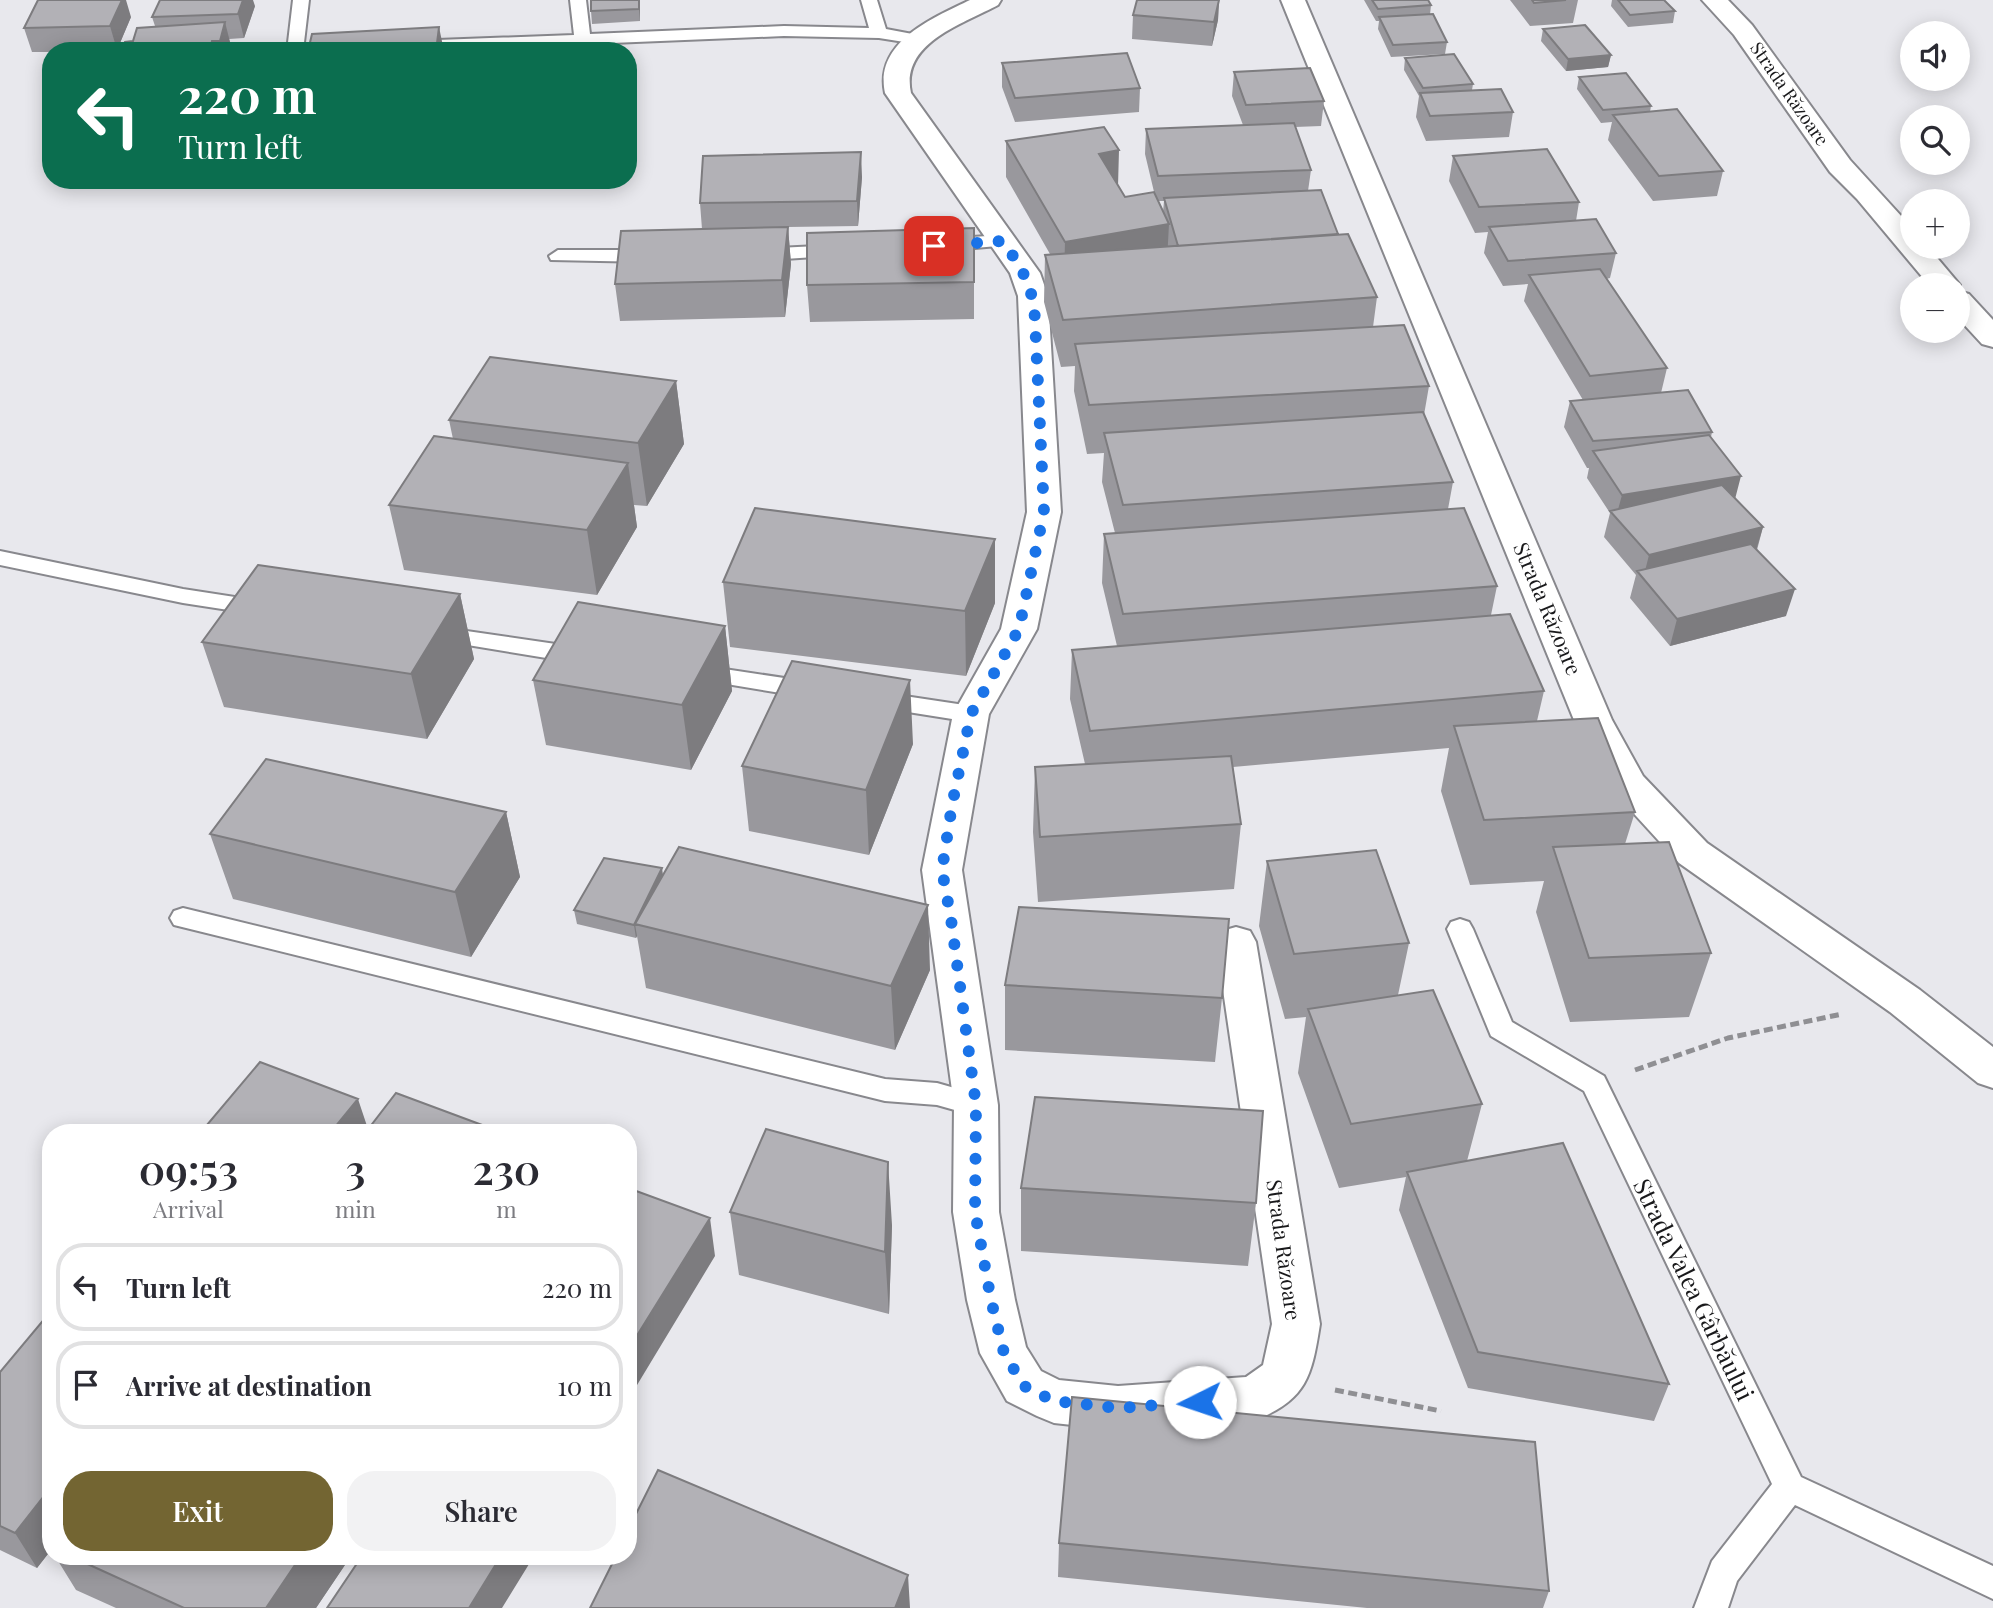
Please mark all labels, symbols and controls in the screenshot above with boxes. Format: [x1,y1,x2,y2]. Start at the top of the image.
map controls [1900,21,1970,343]
button: sound [1900,21,1970,91]
street label: Strada Răzoare [1745,37,1835,150]
text: 220 m [178,61,317,126]
icon: left [63,70,154,161]
button: search [1900,105,1970,175]
text: Turn left [178,124,302,167]
button: + [1900,189,1970,259]
pin [904,216,964,276]
icon: arrive [915,227,953,265]
button: − [1900,273,1970,343]
street label: Strada Răzoare [1508,537,1589,679]
text: 09:53 [139,1140,238,1196]
text: 3 [345,1140,365,1196]
text: 230 [473,1140,540,1196]
street label: Strada Valea Gârbăului [1627,1173,1762,1405]
street label: Strada Răzoare [1261,1178,1309,1322]
text: Arrival [153,1193,224,1224]
text: min [335,1193,376,1224]
text: m [496,1193,517,1224]
icon: left [67,1268,105,1306]
text: Turn left [126,1270,231,1305]
text: 220 m [542,1270,612,1305]
position arrow [1163,1365,1237,1439]
icon: arrive [67,1366,105,1404]
text: Arrive at destination [126,1368,372,1403]
text: 10 m [557,1368,612,1403]
button: Exit [63,1471,333,1551]
button: Share [347,1471,616,1551]

